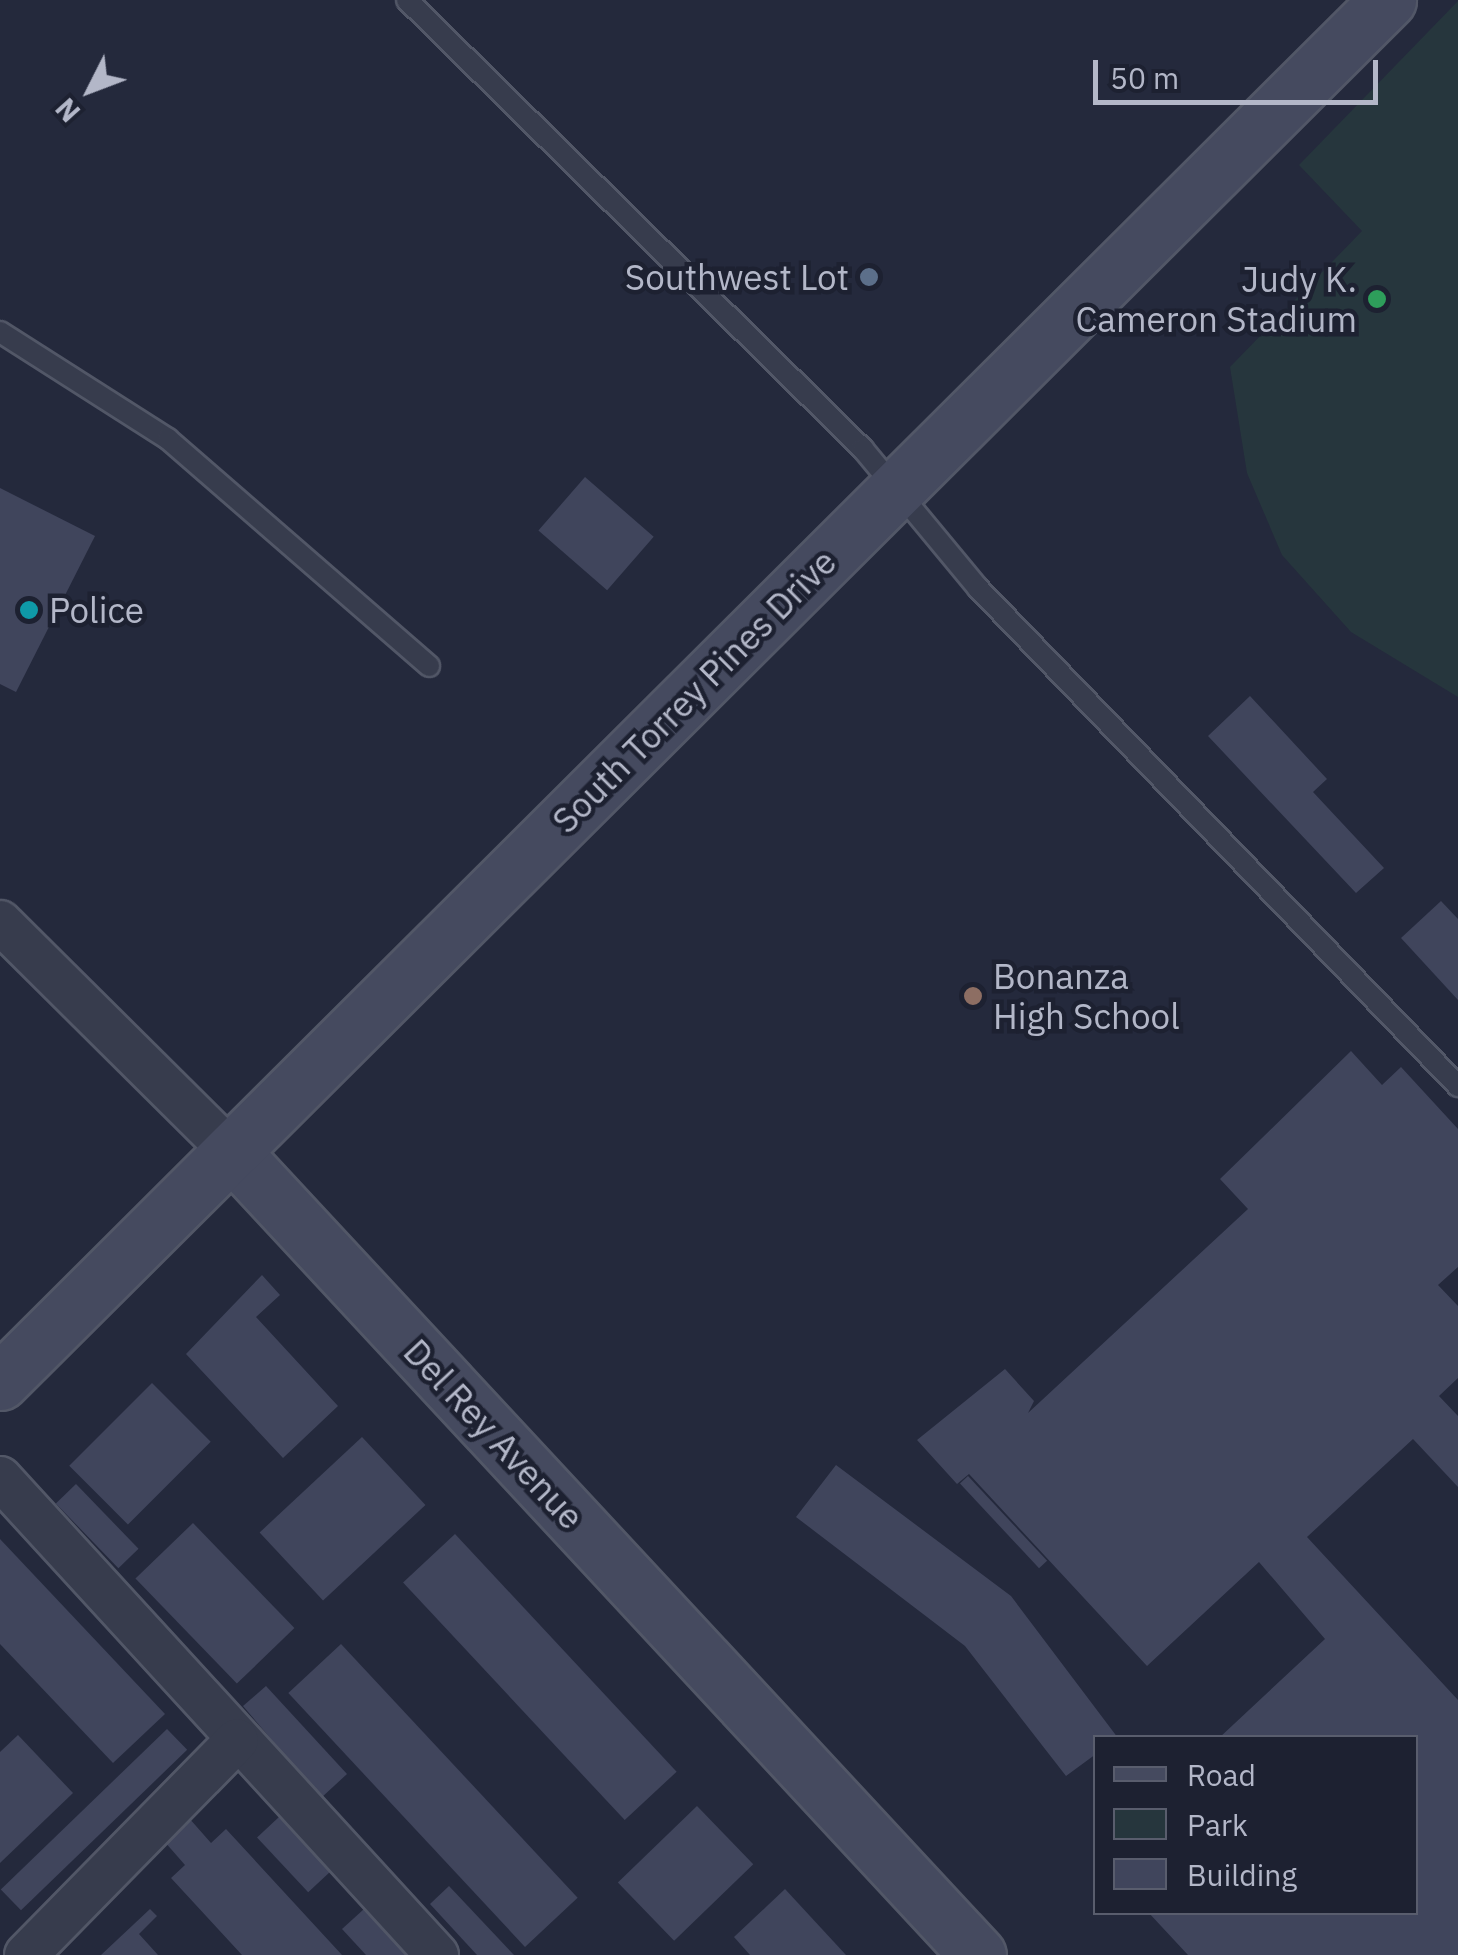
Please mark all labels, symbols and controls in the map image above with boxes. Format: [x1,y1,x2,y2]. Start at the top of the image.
north arrow [40,40,140,140]
scale bar [1098,40,1383,102]
text: 50 m [1110,58,1179,97]
text: N [47,90,88,130]
place label: Southwest Lot [625,256,849,298]
place label: Judy K. Cameron Stadium [1076,258,1357,340]
marker: Southwest Lot [858,266,880,288]
marker: Judy K. Cameron Stadium [1366,288,1388,310]
street label: South Torrey Pines Drive [544,541,844,841]
place label: Police [49,589,144,631]
marker: Police [18,599,40,621]
place label: Bonanza High School [993,955,1180,1037]
marker: Bonanza High School [962,985,984,1007]
street label: Del Rey Avenue [395,1330,593,1538]
legend [1093,1735,1418,1915]
text: Road [1187,1755,1256,1794]
text: Park [1187,1805,1248,1844]
text: Building [1187,1855,1297,1894]

